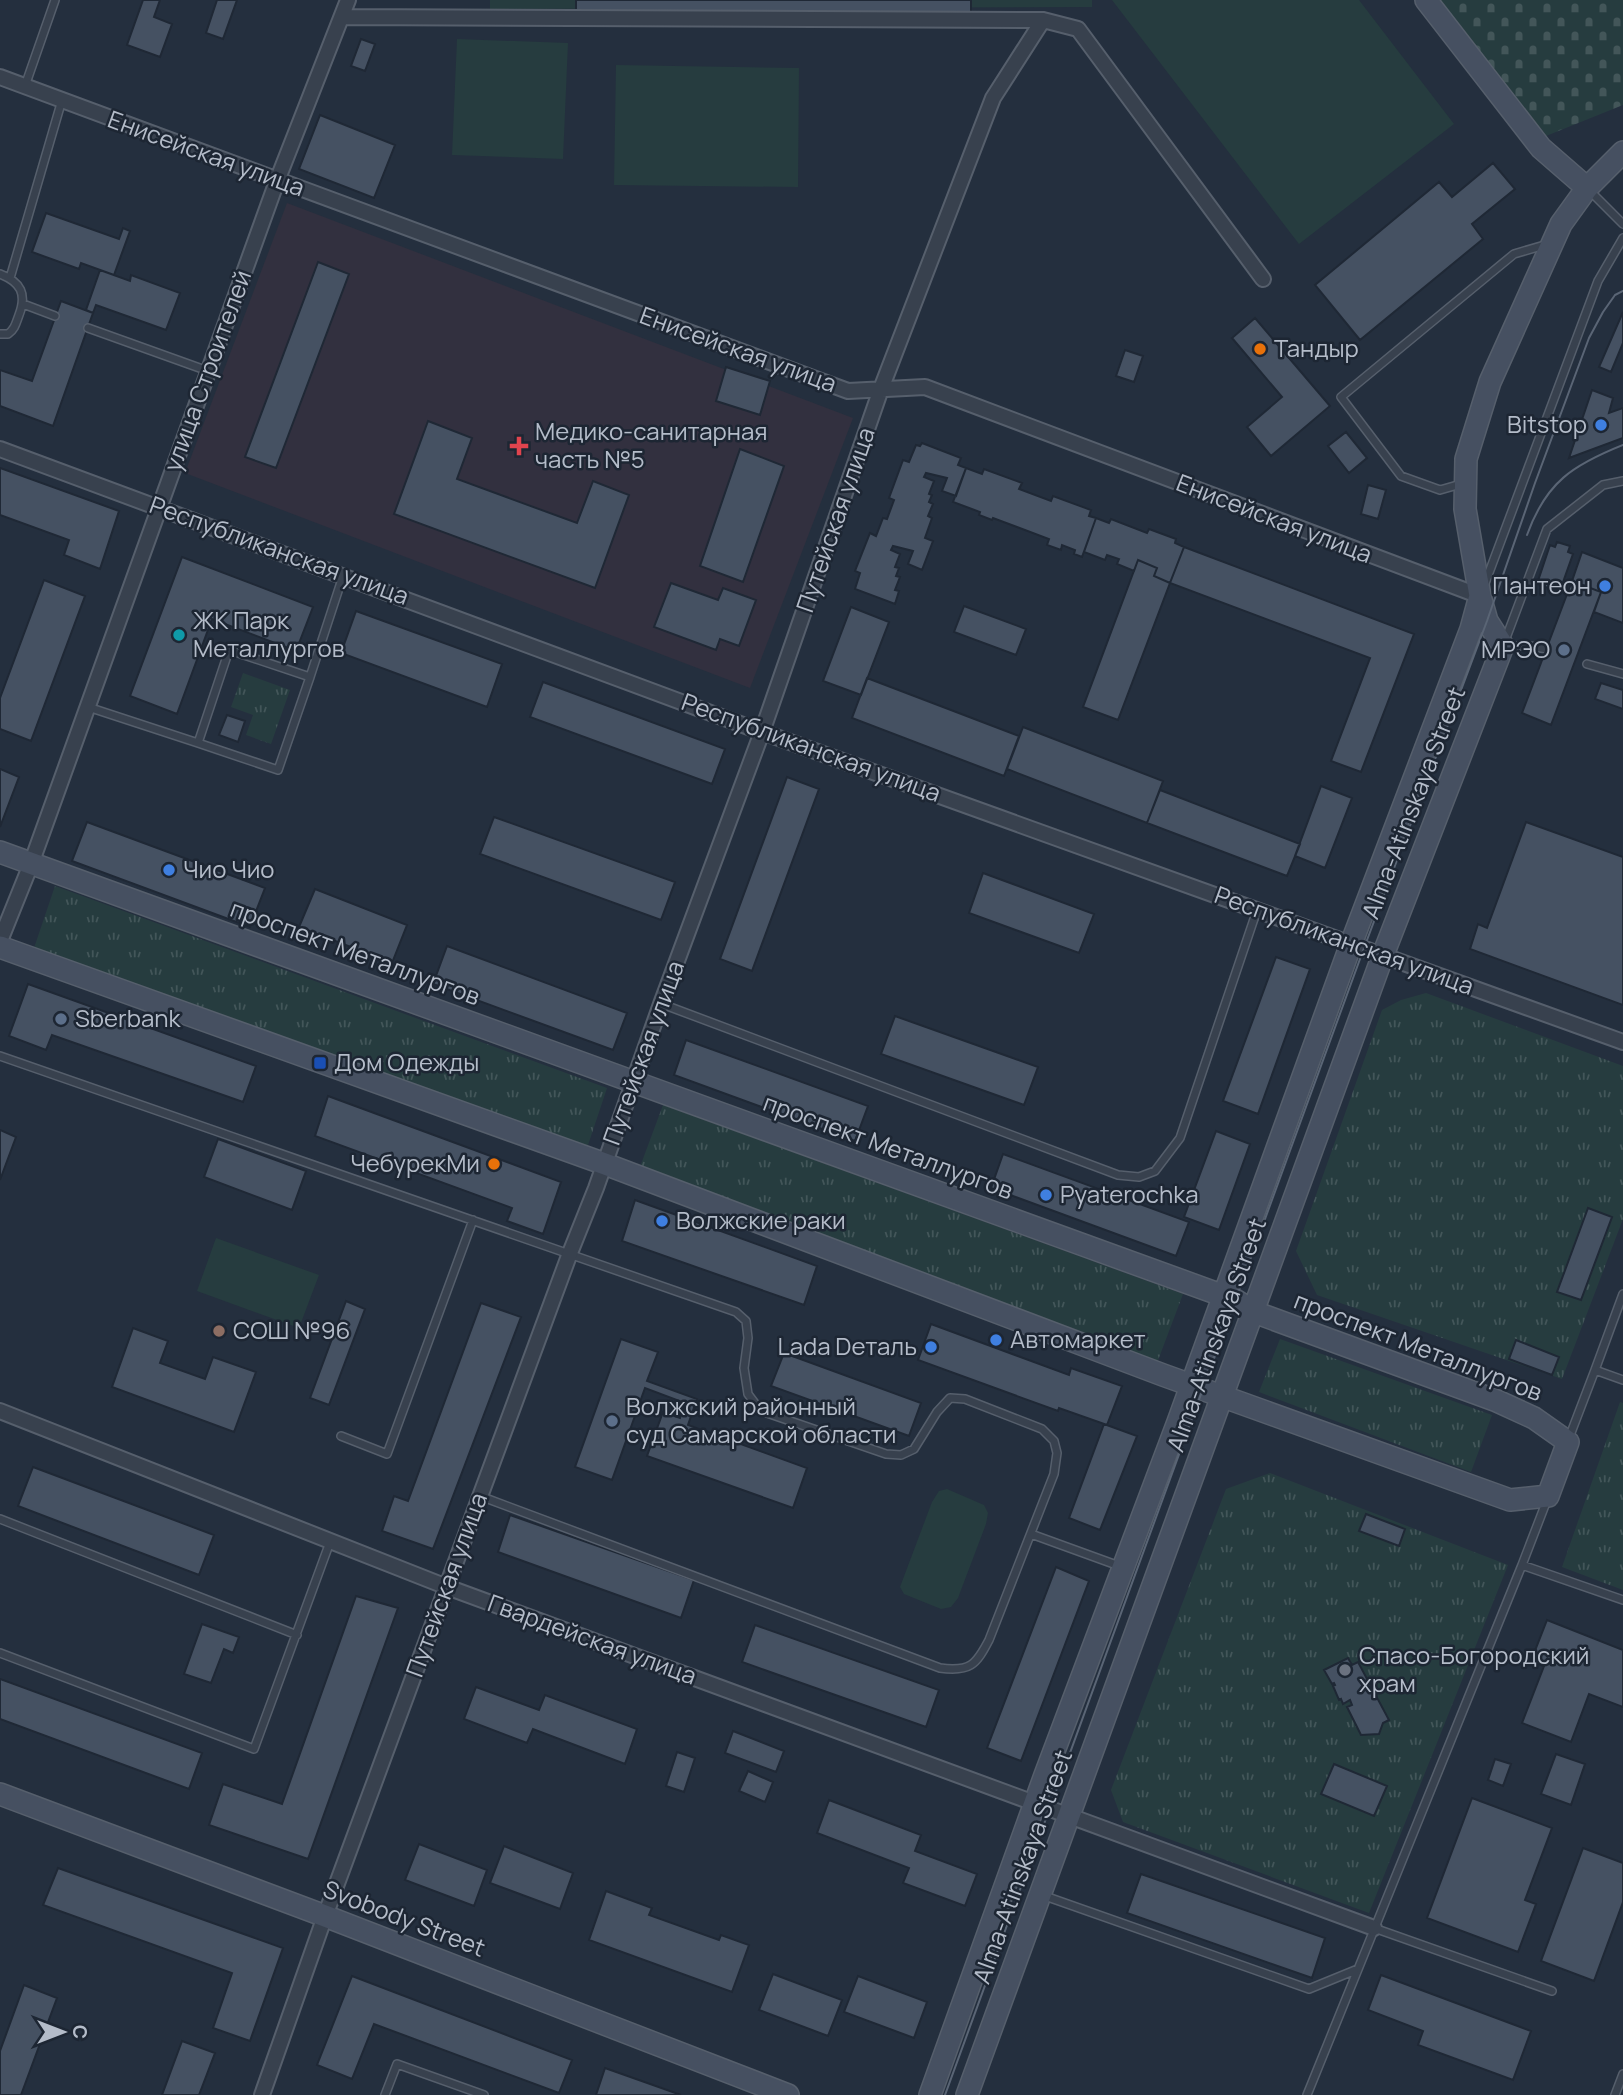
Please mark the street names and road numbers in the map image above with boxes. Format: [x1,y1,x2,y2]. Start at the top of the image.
street label: Енисейская улица [104,102,309,203]
street label: улица Строителей [155,265,258,476]
street label: Енисейская улица [636,298,841,399]
street label: Путейская улица [787,423,882,616]
street label: Енисейская улица [1172,465,1377,570]
street label: Республиканская улица [145,487,414,612]
street label: Alma-Atinskaya Street [1353,682,1472,923]
street label: Республиканская улица [677,684,946,809]
street label: Республиканская улица [1210,877,1479,1002]
street label: проспект Металлургов [226,891,485,1012]
street label: Путейская улица [594,956,691,1149]
street label: проспект Металлургов [759,1085,1018,1206]
street label: Alma-Atinskaya Street [1158,1213,1273,1456]
street label: проспект Металлургов [1290,1283,1548,1408]
street label: Путейская улица [397,1488,494,1681]
street label: Гвардейская улица [484,1586,701,1692]
street label: Alma-Atinskaya Street [964,1745,1079,1988]
street label: Svobody Street [319,1872,490,1964]

